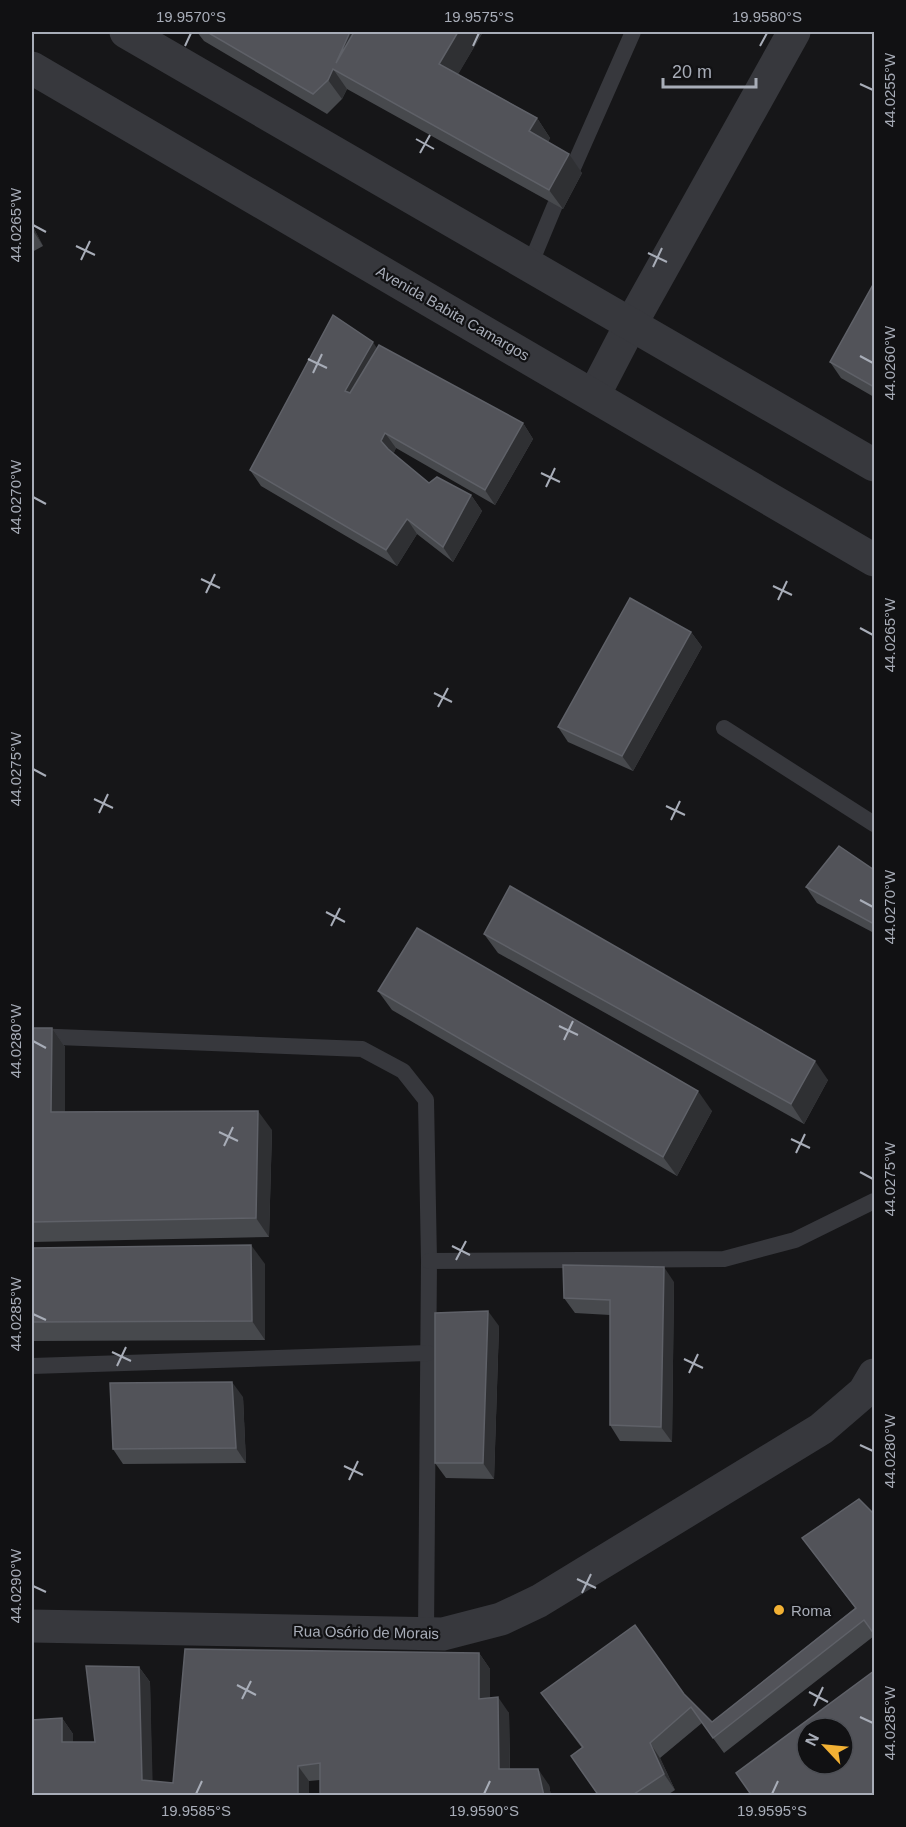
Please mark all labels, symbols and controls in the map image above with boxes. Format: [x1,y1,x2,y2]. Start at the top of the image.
text: 19.9570°S [156,8,226,25]
text: 19.9575°S [444,8,514,25]
text: 19.9580°S [732,8,802,25]
scale bar [663,51,756,89]
text: 44.0255°W [881,52,898,127]
text: 20 m [672,62,712,82]
text: 44.0265°W [7,187,24,262]
street label: Avenida Babita Camargos [373,262,533,364]
text: 44.0260°W [881,325,898,400]
text: 44.0270°W [7,459,24,534]
text: 44.0265°W [881,597,898,672]
text: 44.0275°W [7,731,24,806]
text: 44.0270°W [881,869,898,944]
text: 44.0280°W [7,1003,24,1078]
text: 44.0275°W [881,1141,898,1216]
text: 44.0285°W [7,1276,24,1351]
text: 44.0280°W [881,1413,898,1488]
text: 44.0290°W [7,1548,24,1623]
place label: Roma [791,1602,832,1619]
marker: Roma [772,1603,786,1617]
street label: Rua Osório de Morais [293,1622,439,1642]
text: 44.0285°W [881,1685,898,1760]
north arrow [795,1716,855,1776]
text: N [802,1731,822,1749]
text: 19.9585°S [161,1802,231,1819]
text: 19.9590°S [449,1802,519,1819]
text: 19.9595°S [737,1802,807,1819]

